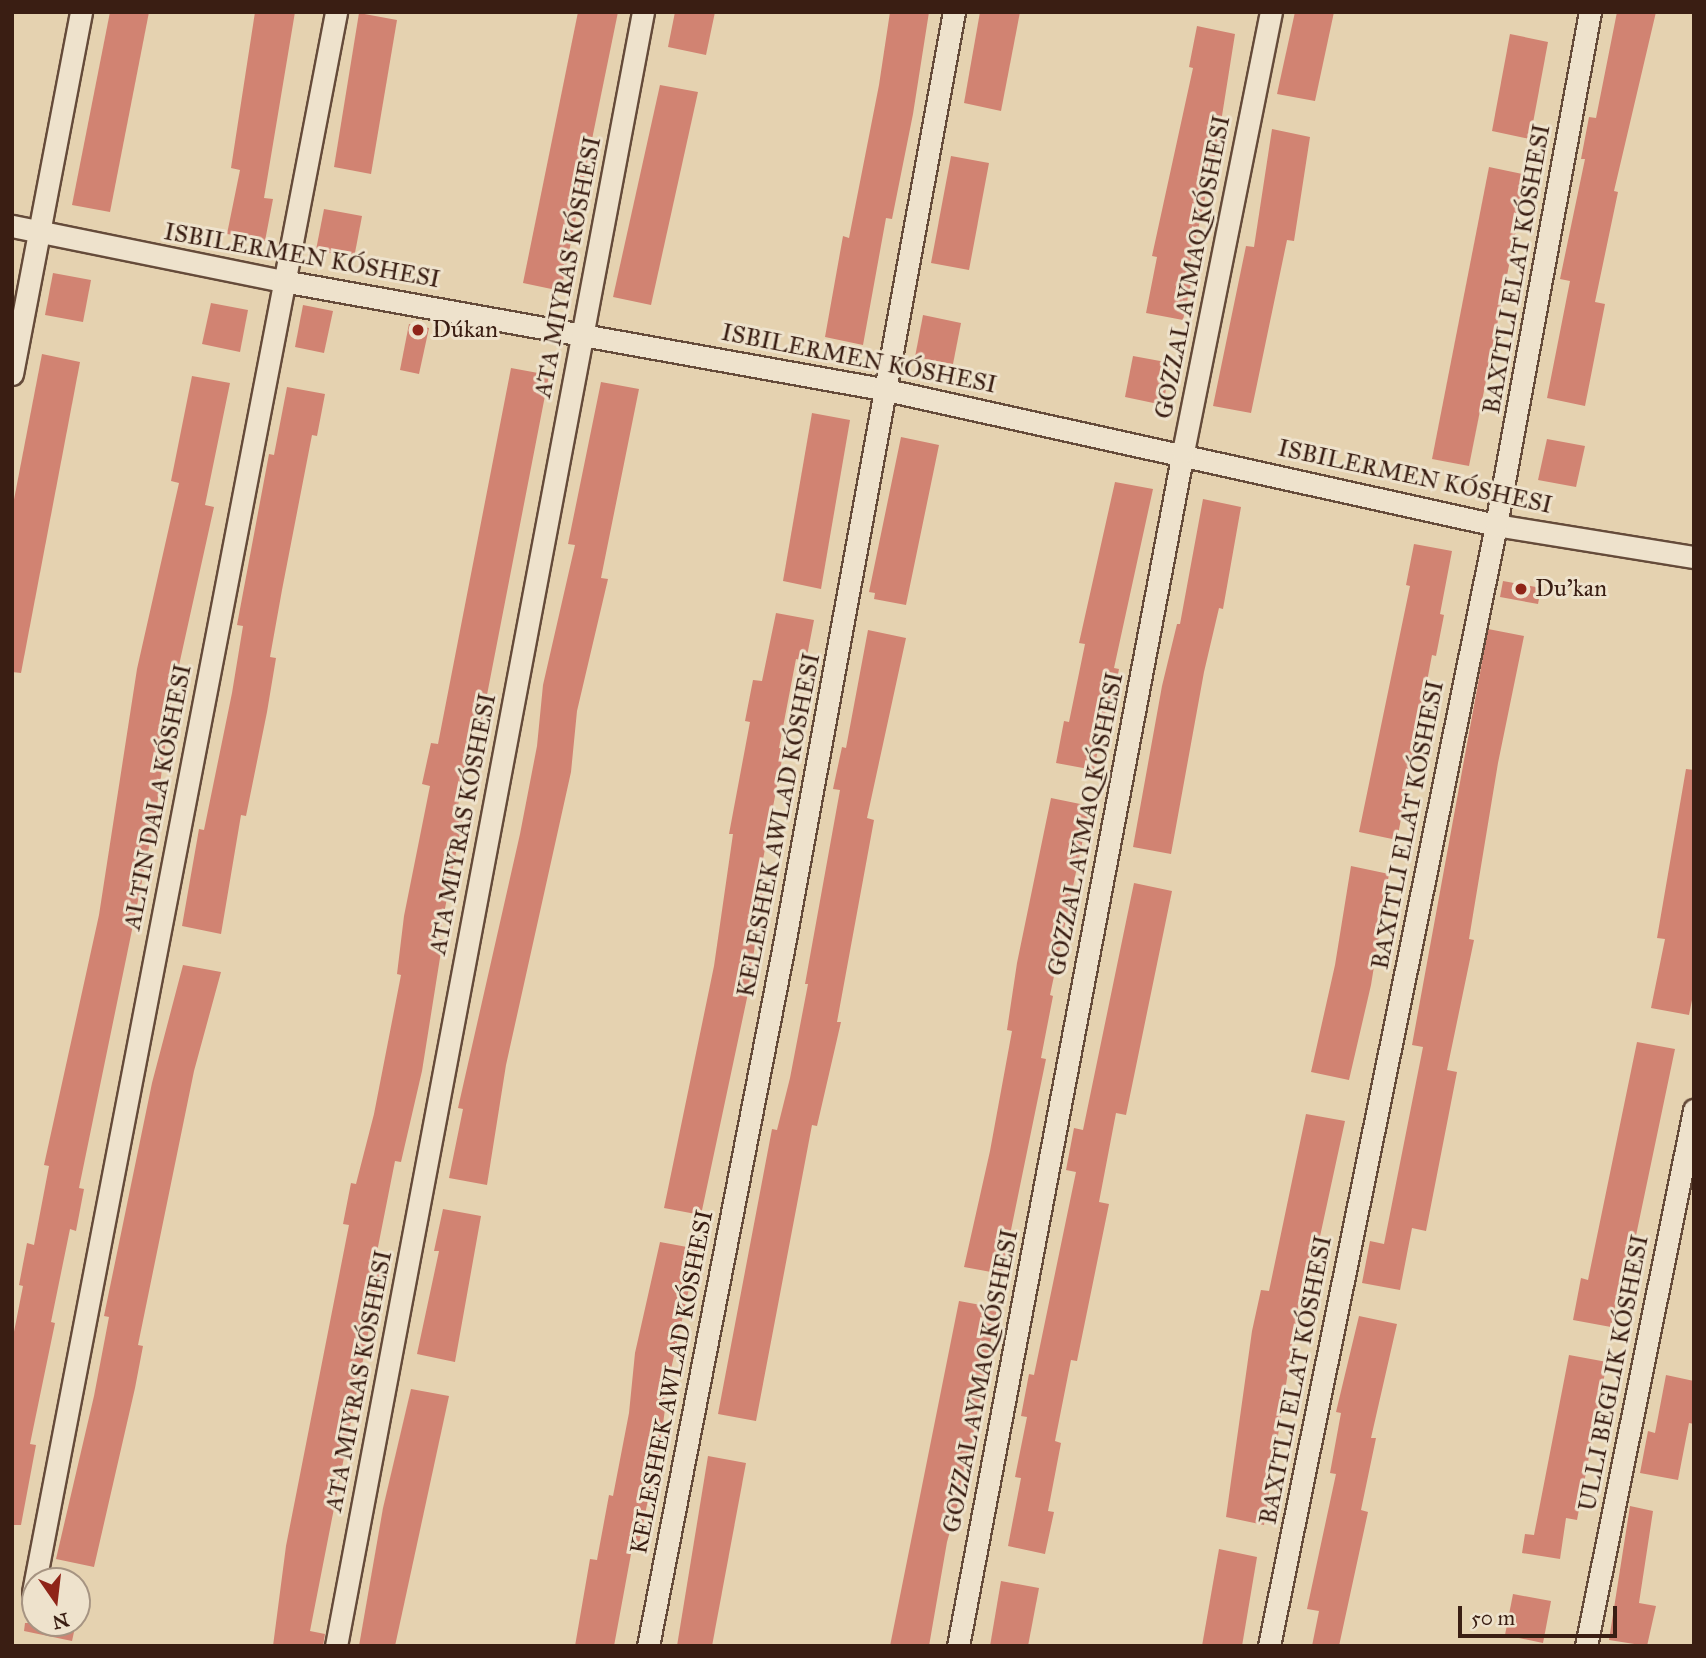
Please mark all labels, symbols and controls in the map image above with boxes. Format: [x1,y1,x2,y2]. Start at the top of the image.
street label: GOZZAL AYMAQ KÓSHESI [1149,113,1237,421]
street label: BAXITLI ELAT KÓSHESI [1477,122,1557,416]
street label: ATA MIYRAS KÓSHESI [529,134,607,400]
street label: ISBILERMEN KÓSHESI [162,218,442,294]
place label: Dúkan [432,316,498,344]
street label: ISBILERMEN KÓSHESI [719,318,999,400]
marker: Dúkan [410,322,426,338]
street label: ISBILERMEN KÓSHESI [1275,434,1555,520]
place label: Du'kan [1535,575,1607,603]
marker: Du'kan [1513,581,1529,597]
street label: KELESHEK AWLAD KÓSHESI [731,651,827,999]
street label: ALTIN DALA KÓSHESI [118,662,198,932]
street label: GOZZAL AYMAQ KÓSHESI [1042,670,1130,978]
street label: BAXITLI ELAT KÓSHESI [1366,678,1450,972]
street label: ATA MIYRAS KÓSHESI [424,691,502,957]
street label: KELESHEK AWLAD KÓSHESI [624,1208,720,1556]
street label: GOZZAL AYMAQ KÓSHESI [937,1227,1025,1535]
street label: ULLI BEGLIK KÓSHESI [1573,1232,1655,1514]
street label: BAXITLI ELAT KÓSHESI [1254,1233,1338,1527]
street label: ATA MIYRAS KÓSHESI [320,1248,398,1514]
north arrow [21,1567,91,1637]
scale bar [1461,1592,1620,1636]
text: 50 m [1471,1605,1515,1631]
text: N [50,1608,71,1634]

